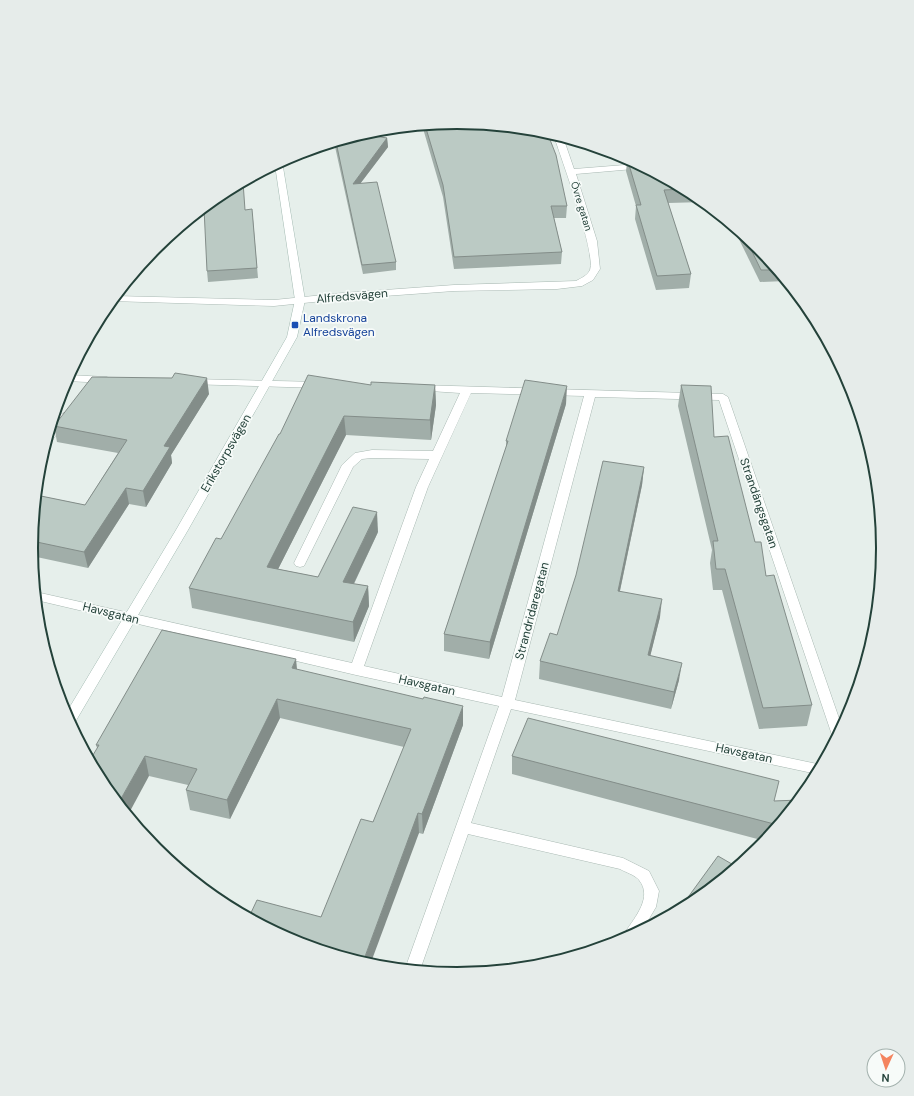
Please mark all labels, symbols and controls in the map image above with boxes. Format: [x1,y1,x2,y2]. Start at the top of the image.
street label: Övre gatan [568,180,595,233]
street label: Alfredsvägen [316,285,389,307]
place label: Landskrona Alfredsvägen [303,310,375,340]
marker: Landskrona Alfredsvägen [290,320,300,330]
street label: Erikstorpsvägen [197,411,255,495]
street label: Strandängsgatan [736,456,782,550]
street label: Strandridaregatan [511,560,553,662]
street label: Havsgatan [81,598,141,628]
street label: Havsgatan [397,671,457,699]
street label: Havsgatan [714,739,774,767]
north arrow [866,1048,906,1088]
text: N [881,1071,890,1085]

